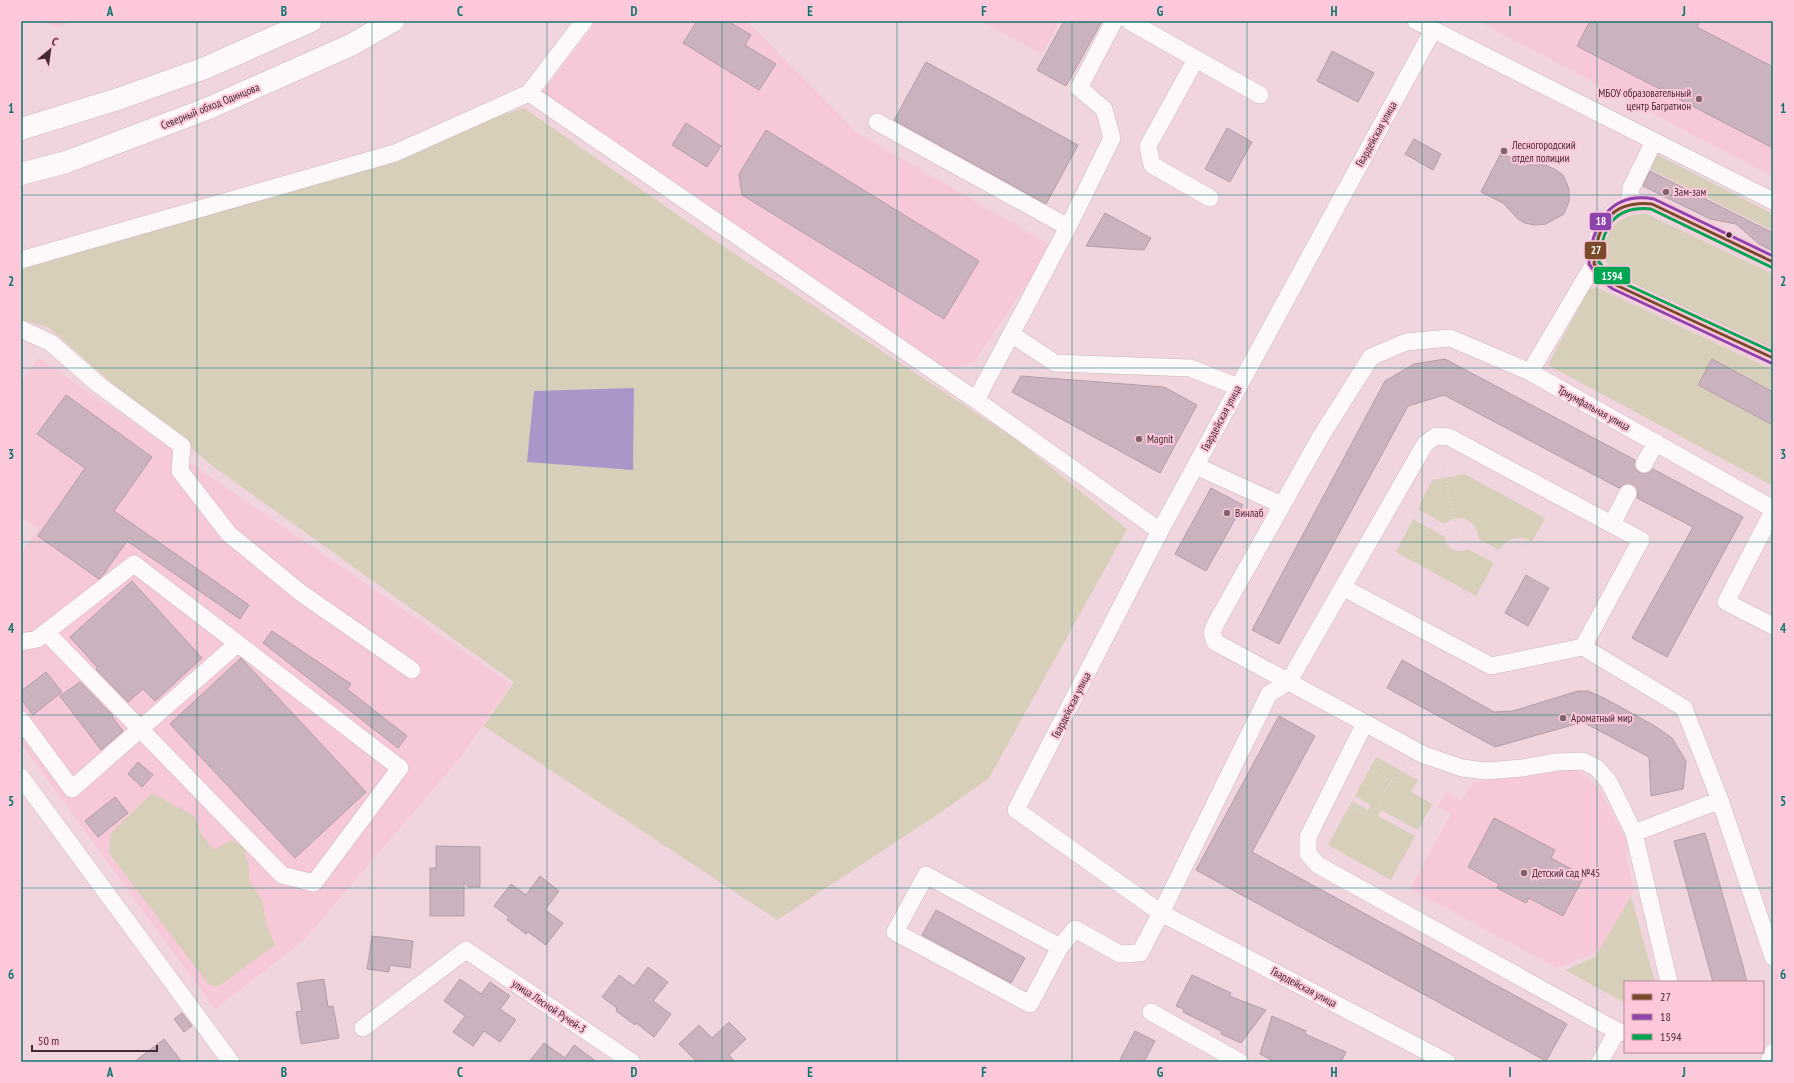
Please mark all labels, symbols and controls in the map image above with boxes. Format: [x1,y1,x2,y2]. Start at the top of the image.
text: A [106,3,114,20]
text: B [281,3,287,20]
text: C [457,3,463,20]
text: D [631,3,638,20]
text: E [807,3,813,20]
text: F [981,3,987,20]
text: G [1157,3,1164,20]
text: H [1331,3,1338,20]
text: I [1508,3,1512,20]
text: J [1681,3,1686,20]
north arrow [30,30,70,70]
text: С [49,34,60,49]
street label: Северный обход Одинцова [159,80,261,132]
place label: МБОУ образовательный центр Багратион [1598,86,1691,113]
marker: МБОУ образовательный центр Багратион [1694,94,1704,104]
street label: Гвардейская улица [1352,99,1400,169]
text: 1 [8,100,14,117]
text: 1 [1780,100,1786,117]
place label: Лесногородский отдел полиции [1511,138,1576,165]
marker: Лесногородский отдел полиции [1499,146,1509,156]
place label: Зам-зам [1674,185,1706,199]
marker: Зам-зам [1661,187,1671,197]
line badge: 18 [1589,212,1612,231]
text: 18 [1596,214,1606,228]
unlabelled marker [1724,230,1734,240]
line badge: 27 [1584,241,1607,260]
text: 27 [1591,243,1601,257]
line badge: 1594 [1593,266,1631,285]
text: 1594 [1601,269,1623,283]
text: 2 [8,273,14,290]
text: 2 [1780,273,1786,290]
street label: Триумфальная улица [1555,382,1633,434]
street label: Гвардейская улица [1198,383,1244,453]
place label: Magnit [1147,432,1173,446]
marker: Magnit [1134,434,1144,444]
text: 3 [8,446,14,463]
text: 3 [1780,446,1786,463]
place label: Винлаб [1235,506,1264,520]
marker: Винлаб [1222,508,1232,518]
text: 4 [8,620,15,637]
text: 4 [1780,620,1787,637]
street label: Гвардейская улица [1048,670,1094,740]
place label: Ароматный мир [1571,711,1633,725]
marker: Ароматный мир [1558,713,1568,723]
text: 5 [8,793,14,810]
text: 5 [1780,793,1786,810]
place label: Детский сад №45 [1532,866,1600,880]
marker: Детский сад №45 [1519,868,1529,878]
street label: Гвардейская улица [1269,964,1339,1010]
text: 6 [8,966,14,983]
text: 6 [1780,966,1786,983]
street label: улица Лесной Ручей-3 [509,976,589,1036]
legend [1624,981,1764,1053]
text: 27 [1660,989,1671,1004]
text: 18 [1660,1009,1671,1024]
scale bar [32,1027,157,1053]
text: 1594 [1660,1029,1682,1044]
text: 50 m [38,1033,59,1048]
text: A [106,1064,114,1081]
text: B [281,1064,287,1081]
text: C [457,1064,463,1081]
text: D [631,1064,638,1081]
text: E [807,1064,813,1081]
text: F [981,1064,987,1081]
text: G [1157,1064,1164,1081]
text: H [1331,1064,1338,1081]
text: I [1508,1064,1512,1081]
text: J [1681,1064,1686,1081]

